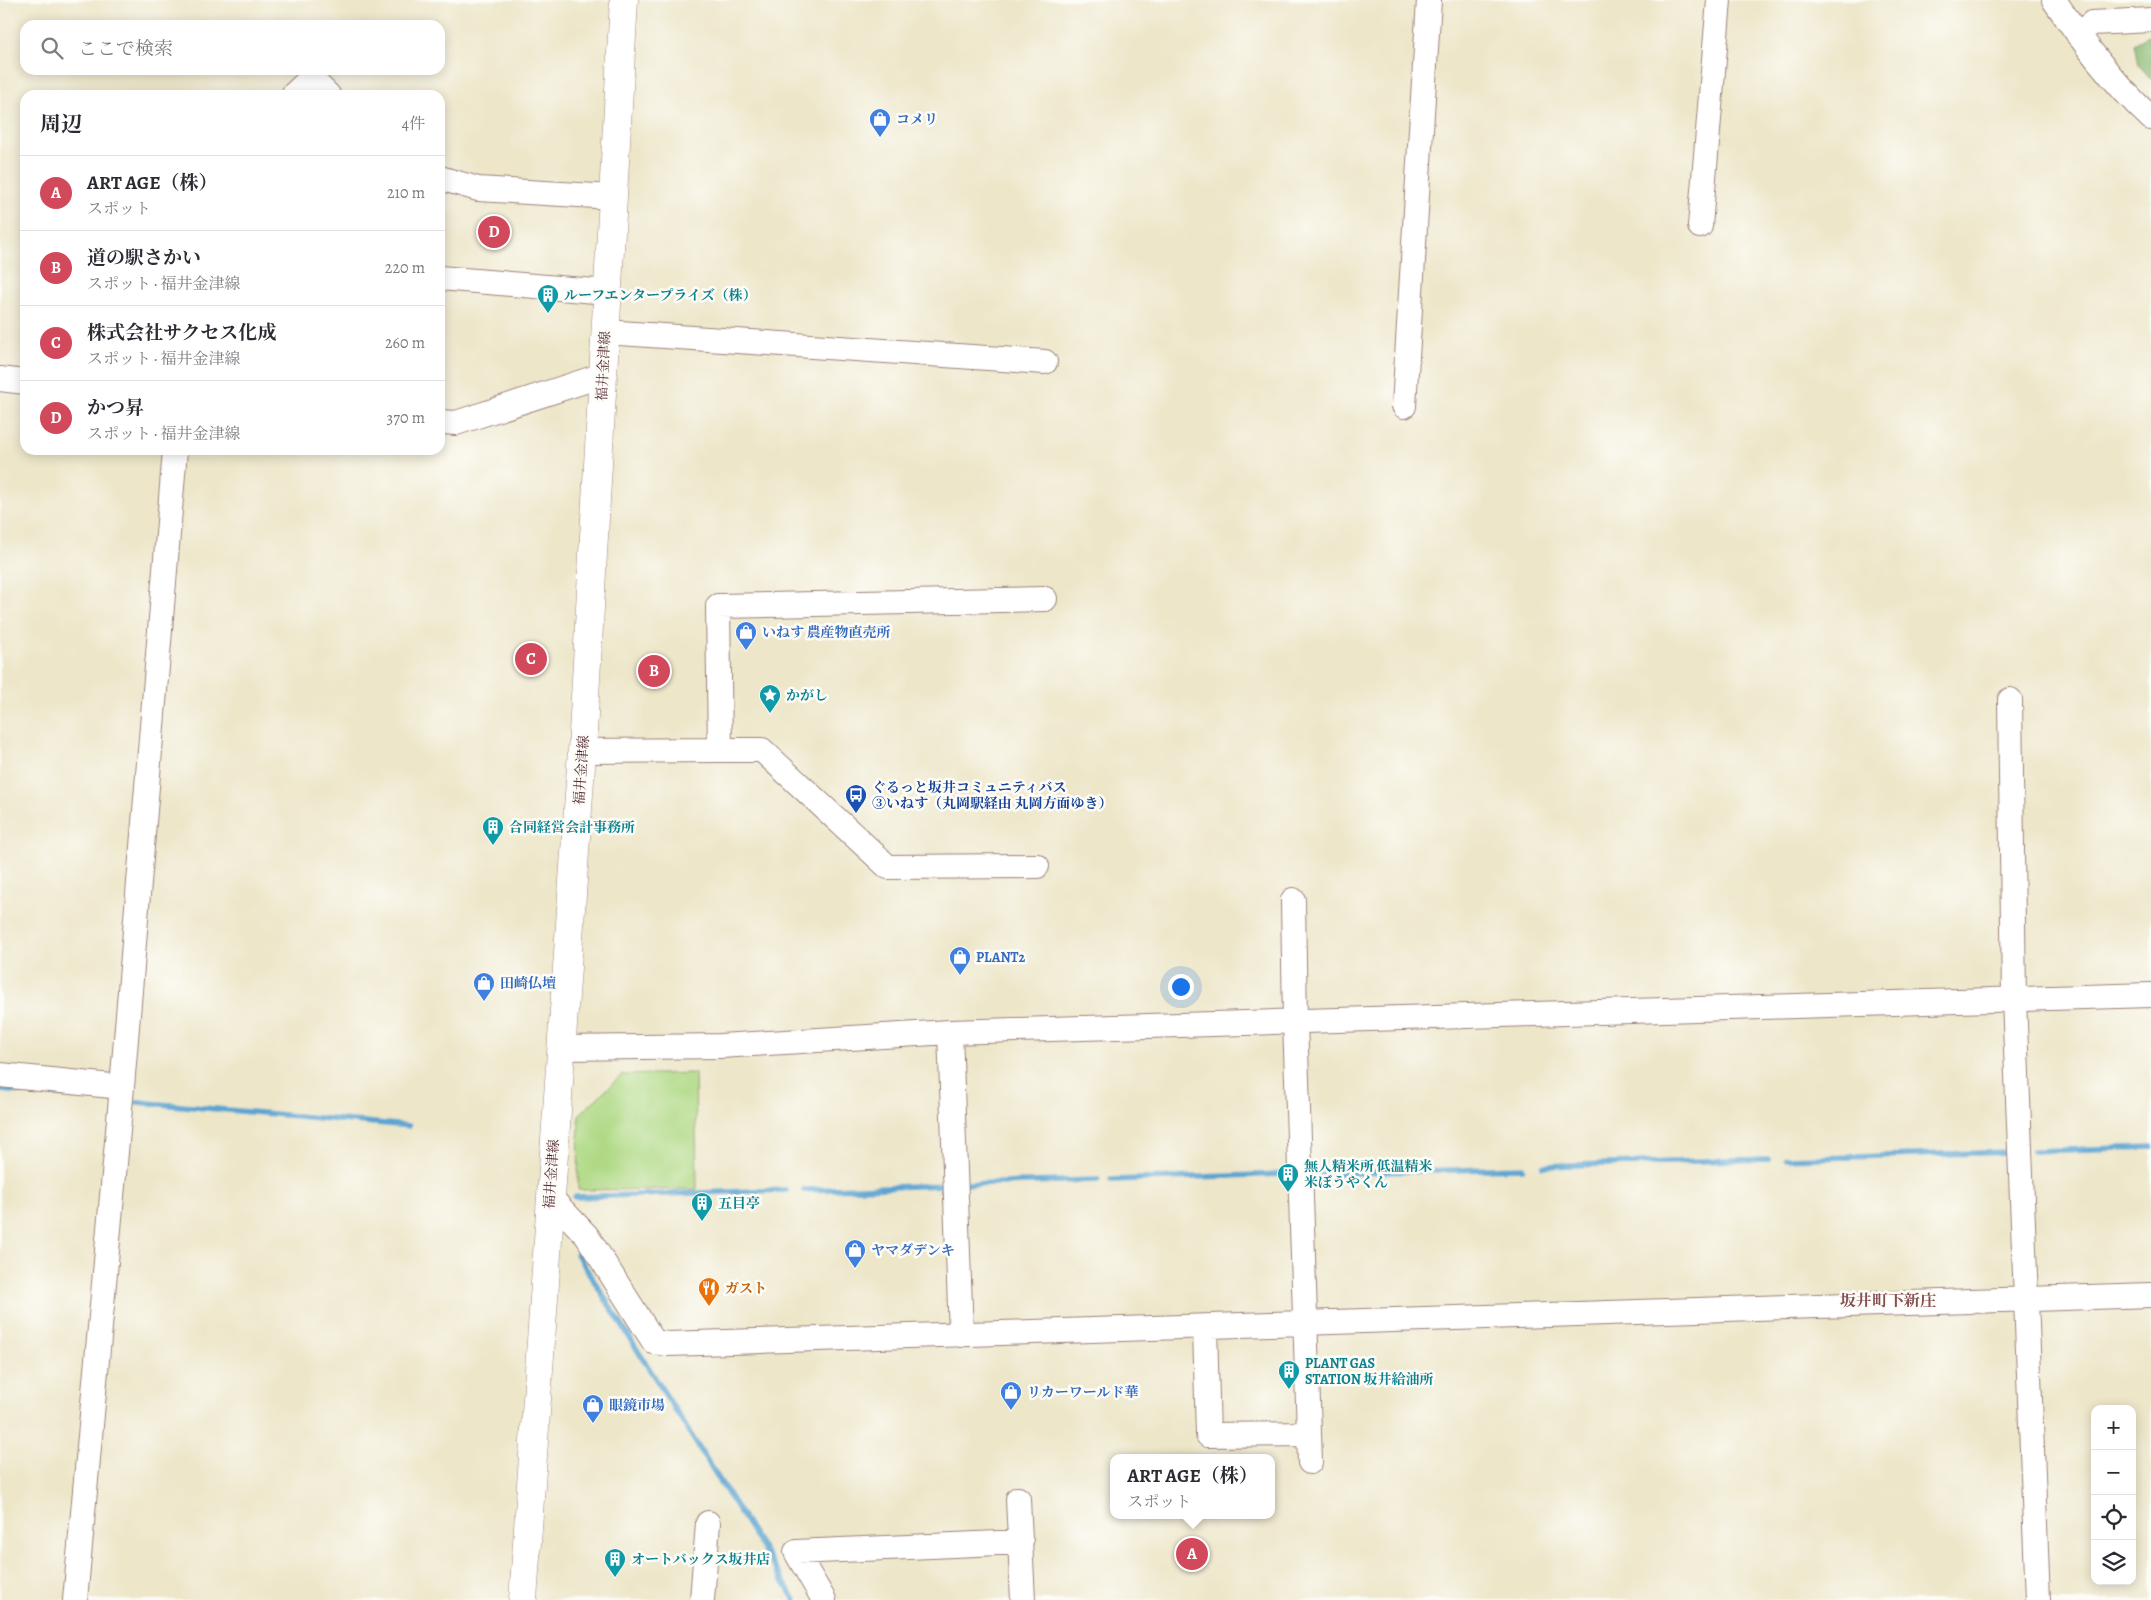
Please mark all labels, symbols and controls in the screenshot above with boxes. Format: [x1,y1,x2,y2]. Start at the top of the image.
search box [20,20,445,75]
icon: search [38,34,66,62]
text: ここで検索 [78,36,173,62]
shop icon: コメリ [868,107,892,138]
text: 周辺 [40,110,82,138]
place label: コメリ [896,110,938,129]
text: 4件 [402,113,425,135]
text: ART AGE（株） [87,170,218,196]
text: A [51,182,61,204]
text: 210 m [387,182,425,204]
text: スポット [87,198,151,220]
pin: D [478,213,510,251]
text: 道の駅さかい [87,245,201,271]
text: B [51,257,61,279]
text: 220 m [385,257,425,279]
text: スポット · 福井金津線 [87,273,241,295]
building icon: ルーフエンタープライズ（株） [536,283,560,314]
place label: ルーフエンタープライズ（株） [564,286,757,305]
text: 株式会社サクセス化成 [87,320,276,346]
street label: 福井金津線 [592,331,615,401]
text: C [51,332,61,354]
text: 260 m [385,332,425,354]
text: スポット · 福井金津線 [87,348,241,370]
text: かつ昇 [87,395,144,421]
text: D [50,407,62,429]
text: 370 m [387,407,425,429]
text: スポット · 福井金津線 [87,423,241,445]
shop icon: いねす 農産物直売所 [734,620,758,651]
place label: いねす 農産物直売所 [762,623,890,642]
pin: C [515,640,547,678]
pin: B [638,652,670,690]
place icon: かがし [758,683,782,714]
place label: かがし [786,686,828,705]
street label: 福井金津線 [570,734,593,806]
place label: ぐるっと坂井コミュニティバス ③いねす（丸岡駅経由 丸岡方面ゆき） [872,778,1112,813]
bus stop icon: ぐるっと坂井コミュニティバス ③いねす（丸岡駅経由 丸岡方面ゆき） [844,783,868,814]
building icon: 合同経営会計事務所 [481,815,505,846]
place label: 合同経営会計事務所 [509,818,635,837]
shop icon: PLANT2 [948,945,972,976]
place label: PLANT2 [976,948,1025,967]
shop icon: 田崎仏壇 [472,971,496,1002]
place label: 田崎仏壇 [500,974,556,993]
your location [1168,974,1194,1000]
street label: 福井金津線 [540,1138,563,1210]
place label: 無人精米所 低温精米 米ぼうやくん [1304,1157,1432,1192]
building icon: 無人精米所 低温精米 米ぼうやくん [1276,1162,1300,1193]
building icon: 五目亭 [690,1191,714,1222]
place label: 五目亭 [718,1194,760,1213]
shop icon: ヤマダデンキ [843,1238,867,1269]
place label: ヤマダデンキ [871,1241,955,1260]
restaurant icon: ガスト [697,1276,721,1307]
place label: ガスト [725,1279,767,1298]
district label: 坂井町下新庄 [1840,1290,1936,1312]
place label: PLANT GAS STATION 坂井給油所 [1305,1354,1433,1389]
building icon: PLANT GAS STATION 坂井給油所 [1277,1359,1301,1390]
shop icon: リカーワールド華 [999,1380,1023,1411]
place label: リカーワールド華 [1027,1383,1139,1402]
shop icon: 眼鏡市場 [581,1393,605,1424]
place label: 眼鏡市場 [609,1396,665,1415]
map controls [2091,1405,2136,1585]
button: + [2091,1405,2136,1450]
button: − [2091,1450,2136,1495]
popup [1110,1454,1275,1519]
text: ART AGE（株） [1127,1463,1258,1489]
text: スポット [1127,1491,1191,1513]
button: locate [2091,1495,2136,1540]
pin: A [1176,1535,1208,1573]
button: layers [2091,1540,2136,1585]
building icon: オートバックス坂井店 [603,1547,627,1578]
place label: オートバックス坂井店 [631,1550,771,1569]

